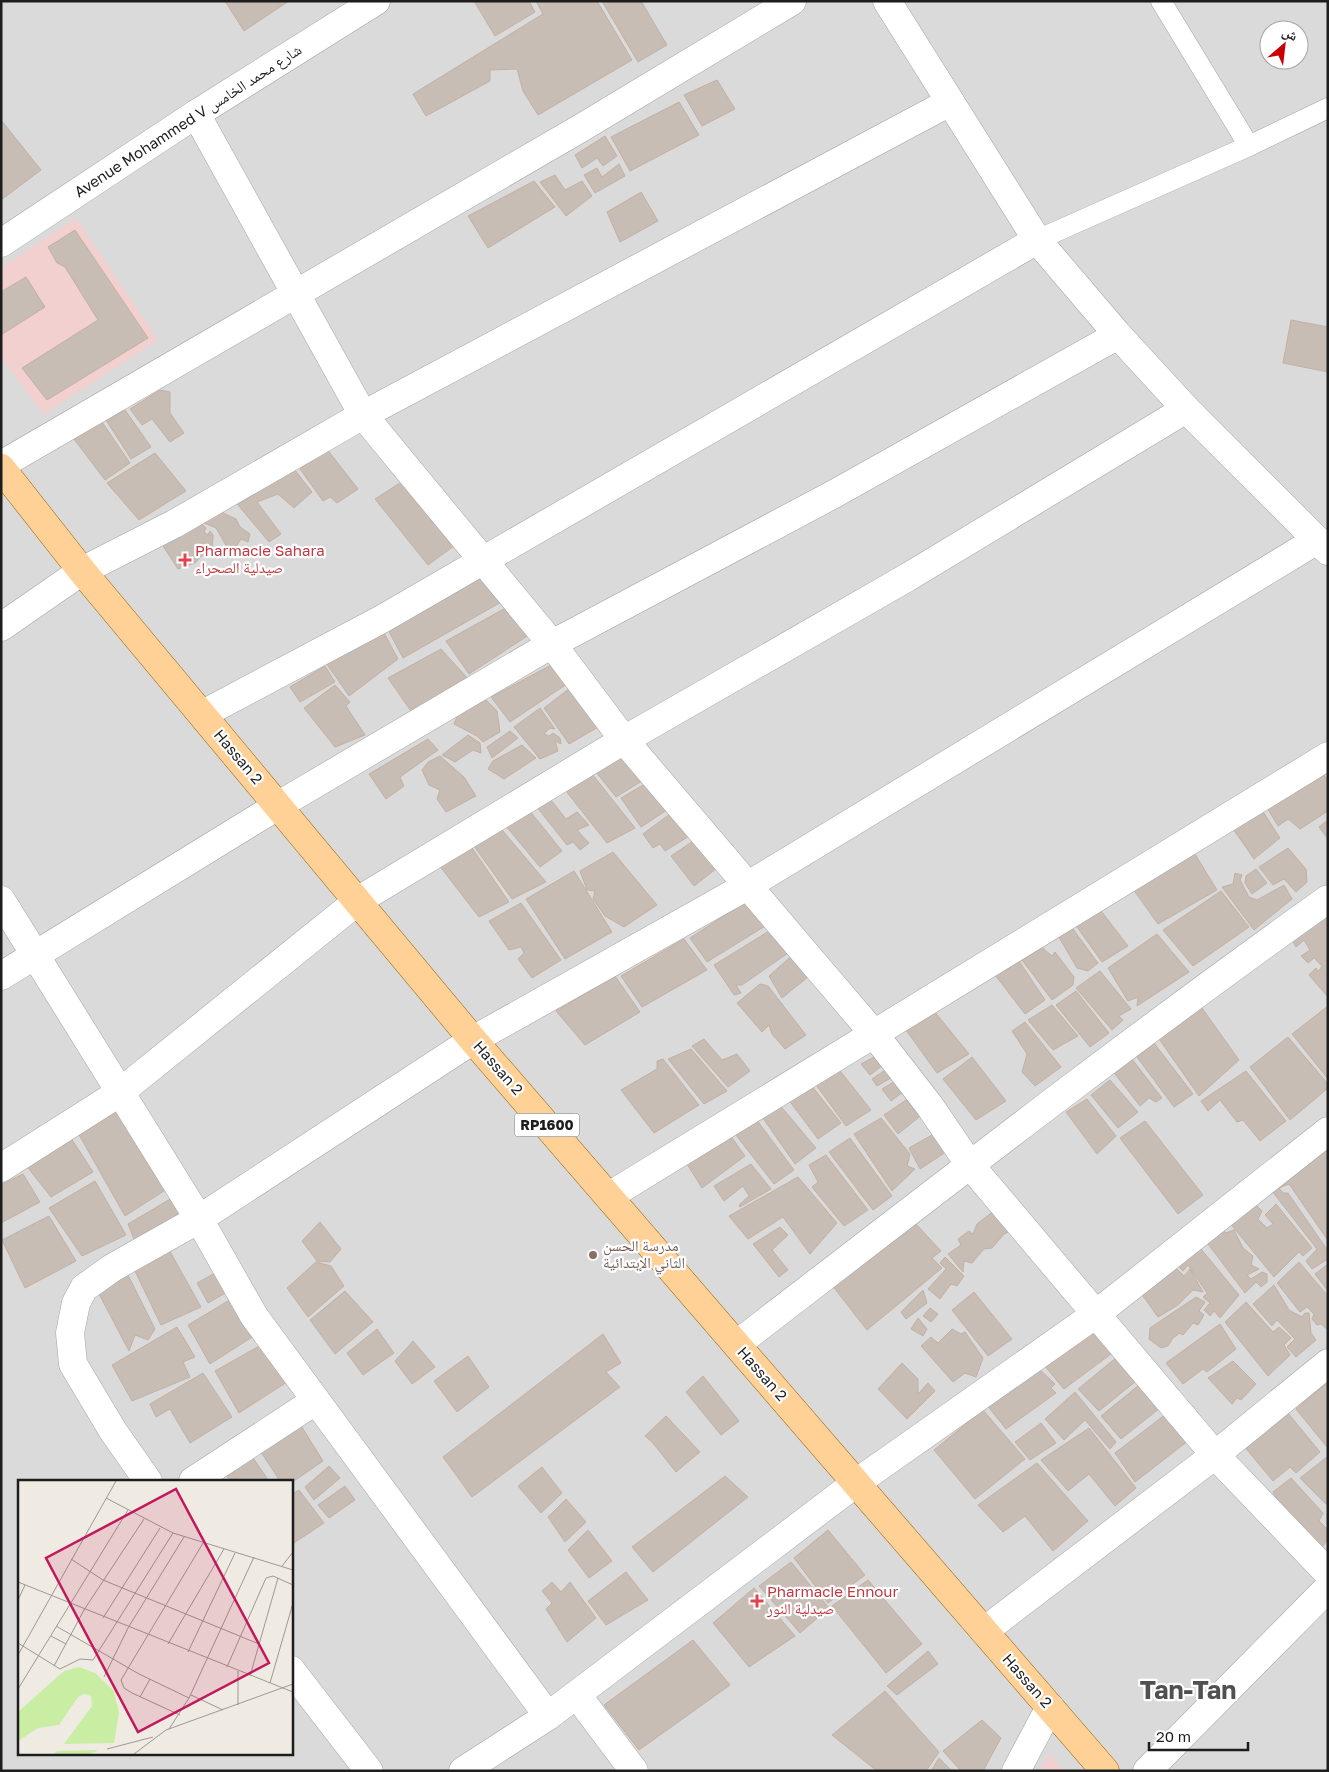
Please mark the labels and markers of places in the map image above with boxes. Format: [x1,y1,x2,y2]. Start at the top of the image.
place label: Pharmacie Sahara صيدلية الصحراء [195,541,325,577]
marker: Pharmacie Sahara صيدلية الصحراء [179,554,191,566]
place label: مدرسة الحسن الثاني الإبتدائية [603,1236,685,1275]
marker: مدرسة الحسن الثاني الإبتدائية [587,1249,599,1261]
place label: Pharmacie Ennour صيدلية النور [766,1582,898,1618]
marker: Pharmacie Ennour صيدلية النور [751,1595,763,1607]

